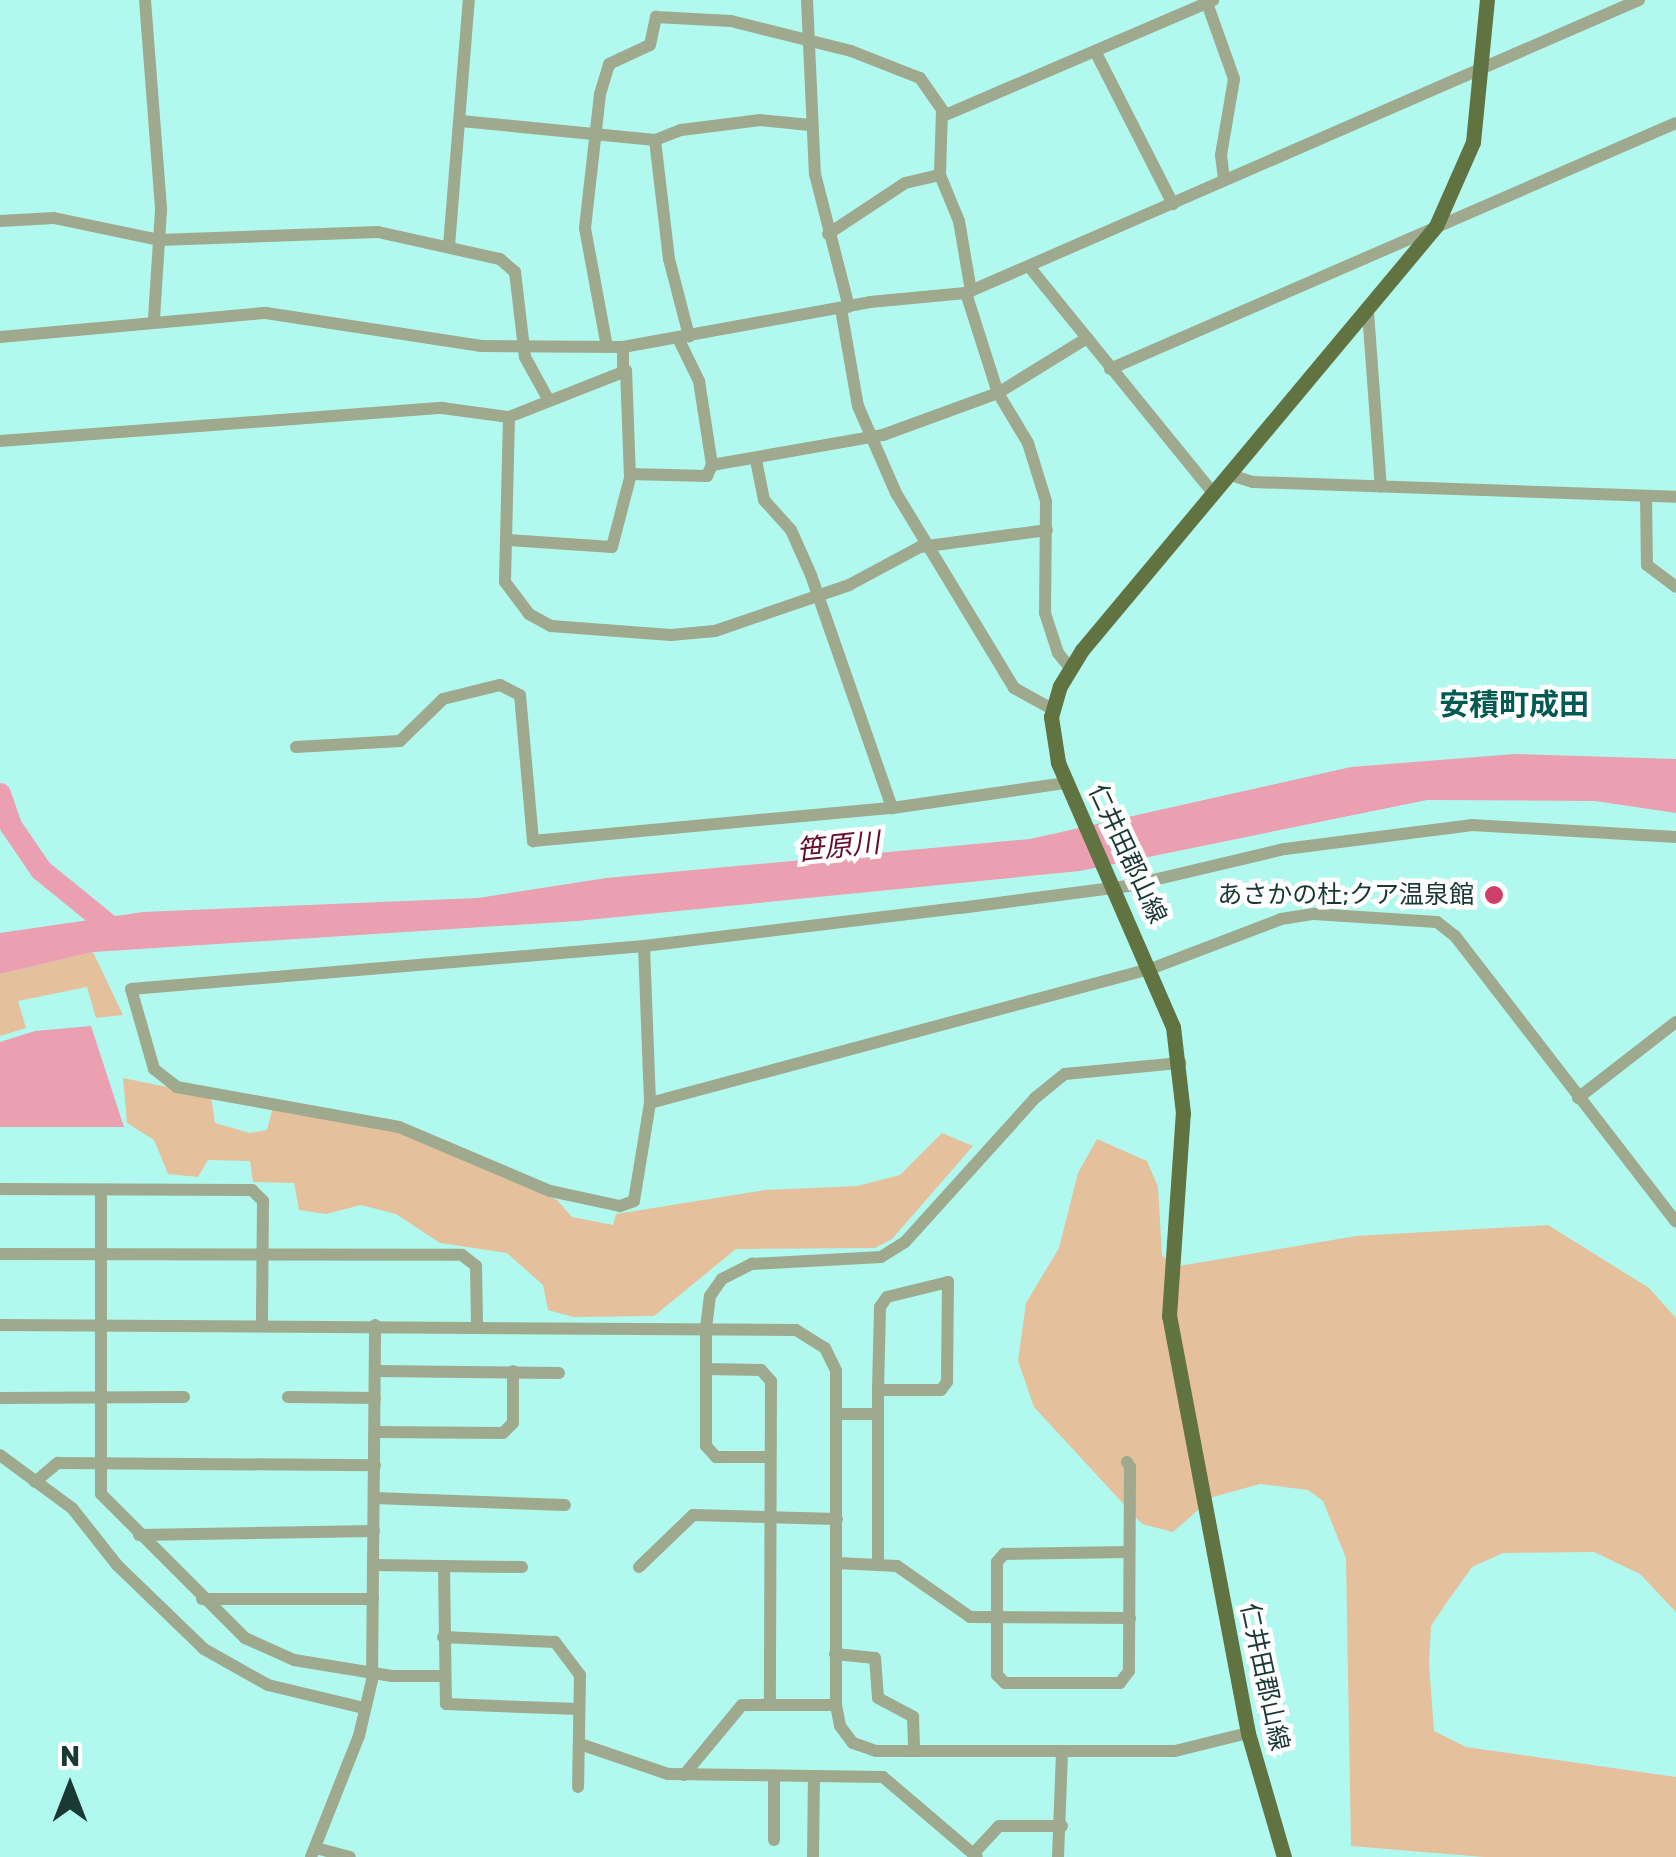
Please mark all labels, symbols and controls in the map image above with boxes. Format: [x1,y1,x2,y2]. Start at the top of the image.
district label: 安積町成田 [1439,687,1589,723]
street label: 仁井田郡山線 [1082,780,1172,928]
water label: 笹原川 [794,826,882,868]
place label: あさかの杜;クア温泉館 [1217,880,1474,910]
marker: あさかの杜;クア温泉館 [1483,884,1505,906]
street label: 仁井田郡山線 [1234,1601,1294,1753]
north arrow [20,1737,120,1837]
text: N [60,1740,80,1773]

